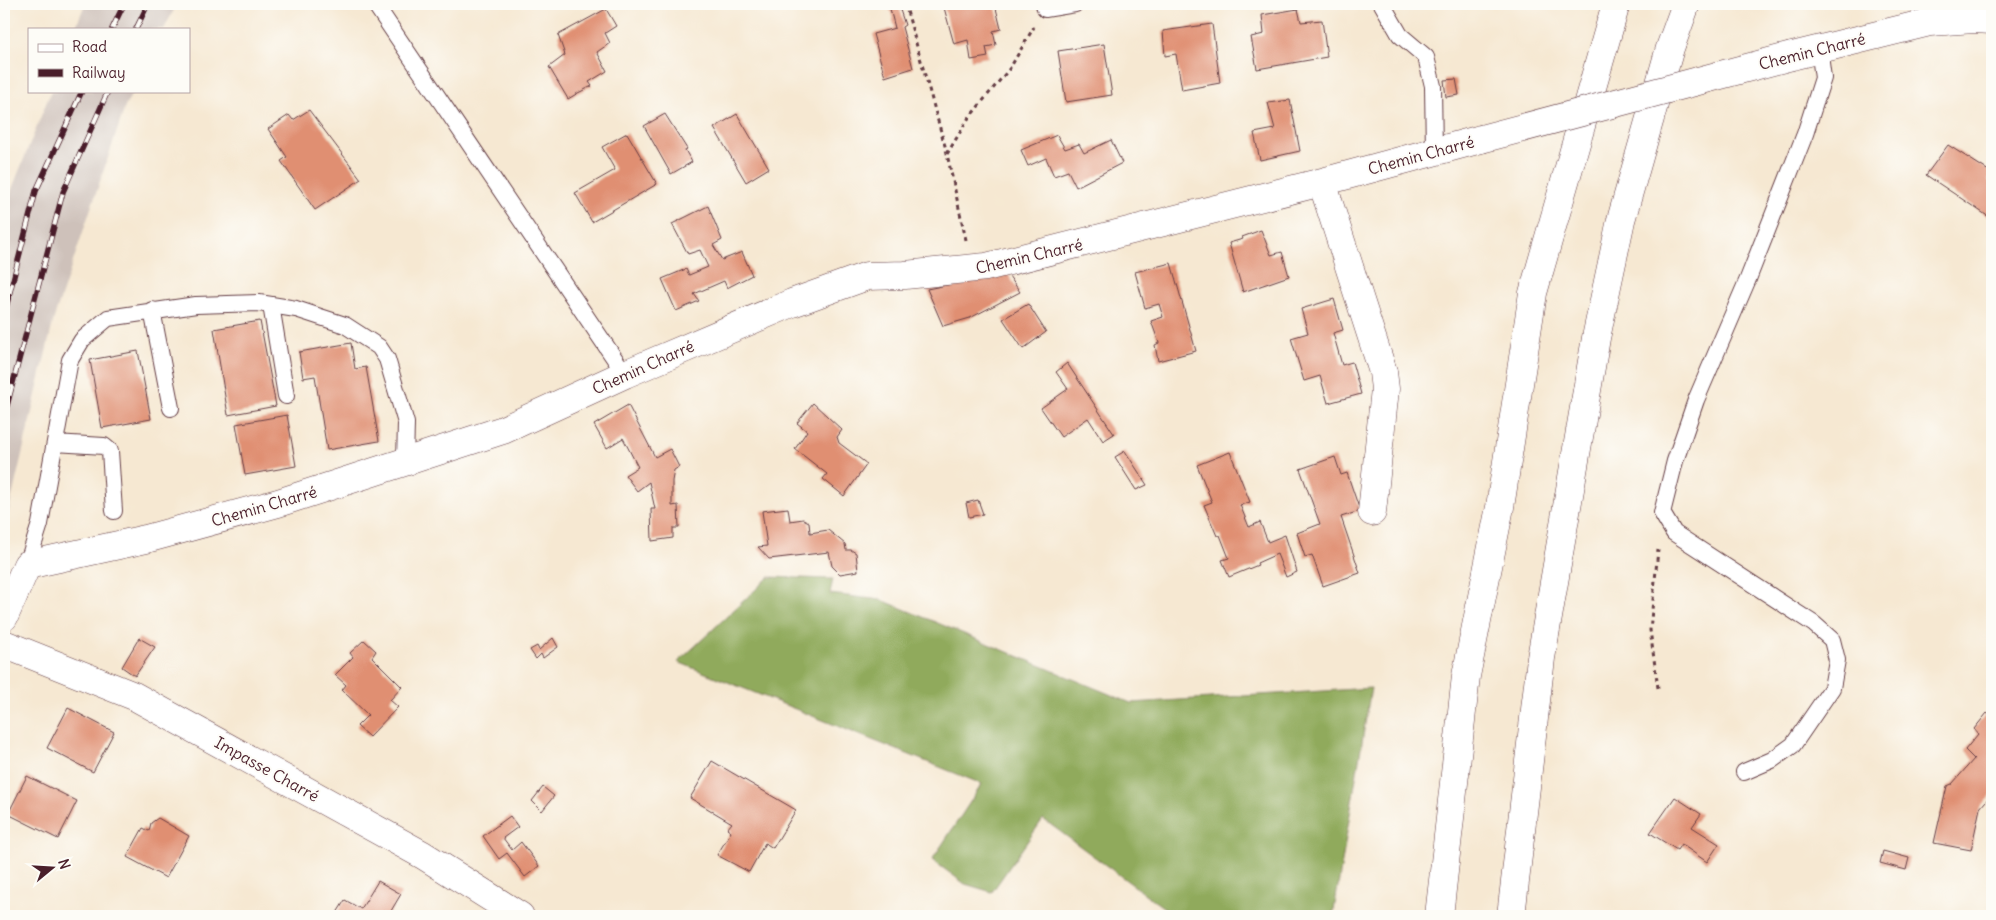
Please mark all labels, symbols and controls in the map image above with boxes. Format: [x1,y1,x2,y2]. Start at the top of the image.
legend [28,28,190,92]
street label: Chemin Charré [1757,28,1867,74]
text: Road [72,37,107,56]
text: Railway [72,63,126,82]
street label: Chemin Charré [1366,131,1476,179]
street label: Chemin Charré [974,234,1084,278]
street label: Chemin Charré [589,336,697,398]
street label: Chemin Charré [209,481,319,531]
street label: Impasse Charré [211,732,323,806]
north arrow [28,842,78,892]
text: N [54,857,74,871]

